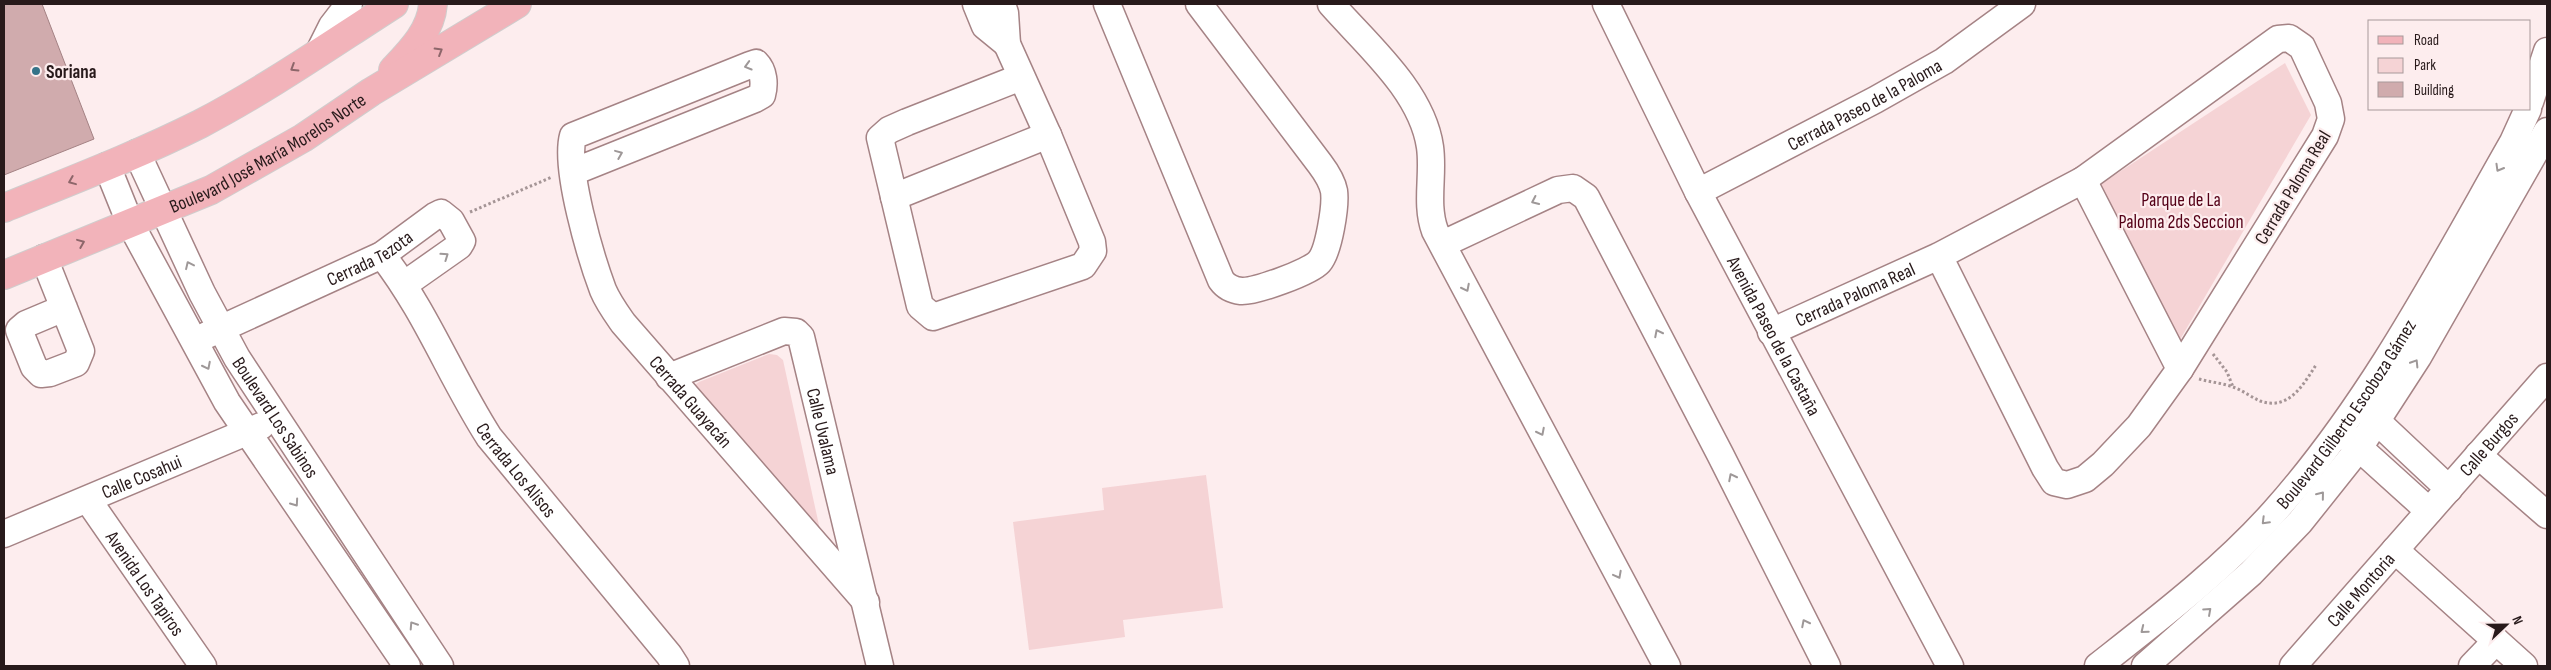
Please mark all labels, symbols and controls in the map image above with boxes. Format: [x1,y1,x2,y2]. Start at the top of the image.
legend [2368,20,2531,110]
text: Road [2414,31,2439,50]
one-way arrow [434,47,443,57]
street label: Cerrada Paseo de la Paloma [1784,55,1946,156]
text: Park [2414,56,2436,75]
place label: Soriana [46,61,97,84]
one-way arrow [290,61,299,71]
one-way arrow [744,61,753,71]
marker: Soriana [30,65,42,77]
text: Building [2414,81,2454,100]
street label: Boulevard José María Morelos Norte [166,89,371,219]
street label: Cerrada Paloma Real [2250,127,2336,249]
one-way arrow [614,150,622,160]
one-way arrow [2495,163,2505,172]
one-way arrow [68,175,76,185]
park label: Parque de La Paloma 2ds Seccion [2118,189,2244,234]
one-way arrow [1531,195,1540,205]
street label: Cerrada Tezota [324,226,418,292]
one-way arrow [76,239,85,249]
street label: Avenida Paseo de la Castaña [1721,252,1825,420]
one-way arrow [439,253,448,262]
street label: Cerrada Paloma Real [1792,258,1919,333]
one-way arrow [185,261,195,270]
one-way arrow [1460,282,1470,291]
street label: Boulevard Gilberto Escoboza Gámez [2272,316,2422,514]
one-way arrow [1654,329,1664,338]
street label: Cerrada Guayacán [644,352,736,453]
street label: Boulevard Los Sabinos [227,353,323,483]
one-way arrow [2409,359,2418,368]
one-way arrow [201,361,211,370]
street label: Calle Uvalama [801,386,844,477]
street label: Calle Burgos [2455,408,2524,481]
street label: Cerrada Los Alisos [470,419,561,523]
one-way arrow [1535,427,1545,436]
street label: Calle Cosahui [98,451,185,505]
one-way arrow [1728,474,1738,483]
one-way arrow [2316,492,2325,501]
one-way arrow [288,498,298,507]
one-way arrow [2261,516,2270,525]
street label: Avenida Los Tapiros [99,526,189,641]
street label: Calle Montoria [2323,548,2400,632]
one-way arrow [1612,570,1622,579]
north arrow [2481,600,2531,650]
one-way arrow [2202,608,2211,617]
text: N [2508,614,2527,627]
one-way arrow [1801,619,1811,628]
one-way arrow [410,622,419,631]
one-way arrow [2140,624,2149,633]

